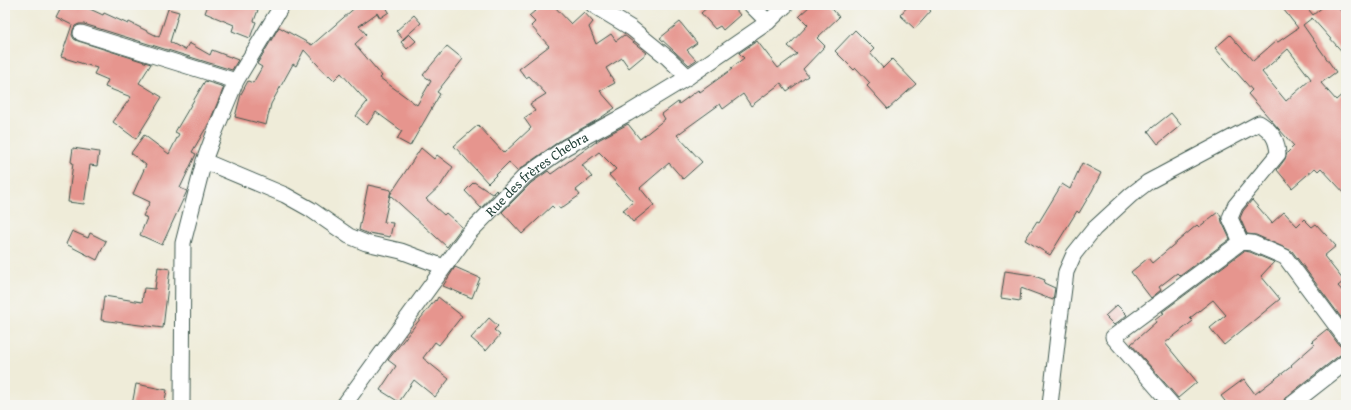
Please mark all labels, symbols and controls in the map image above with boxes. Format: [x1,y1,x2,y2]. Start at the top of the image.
street label: Rue des frères Chebra [481,127,592,221]

